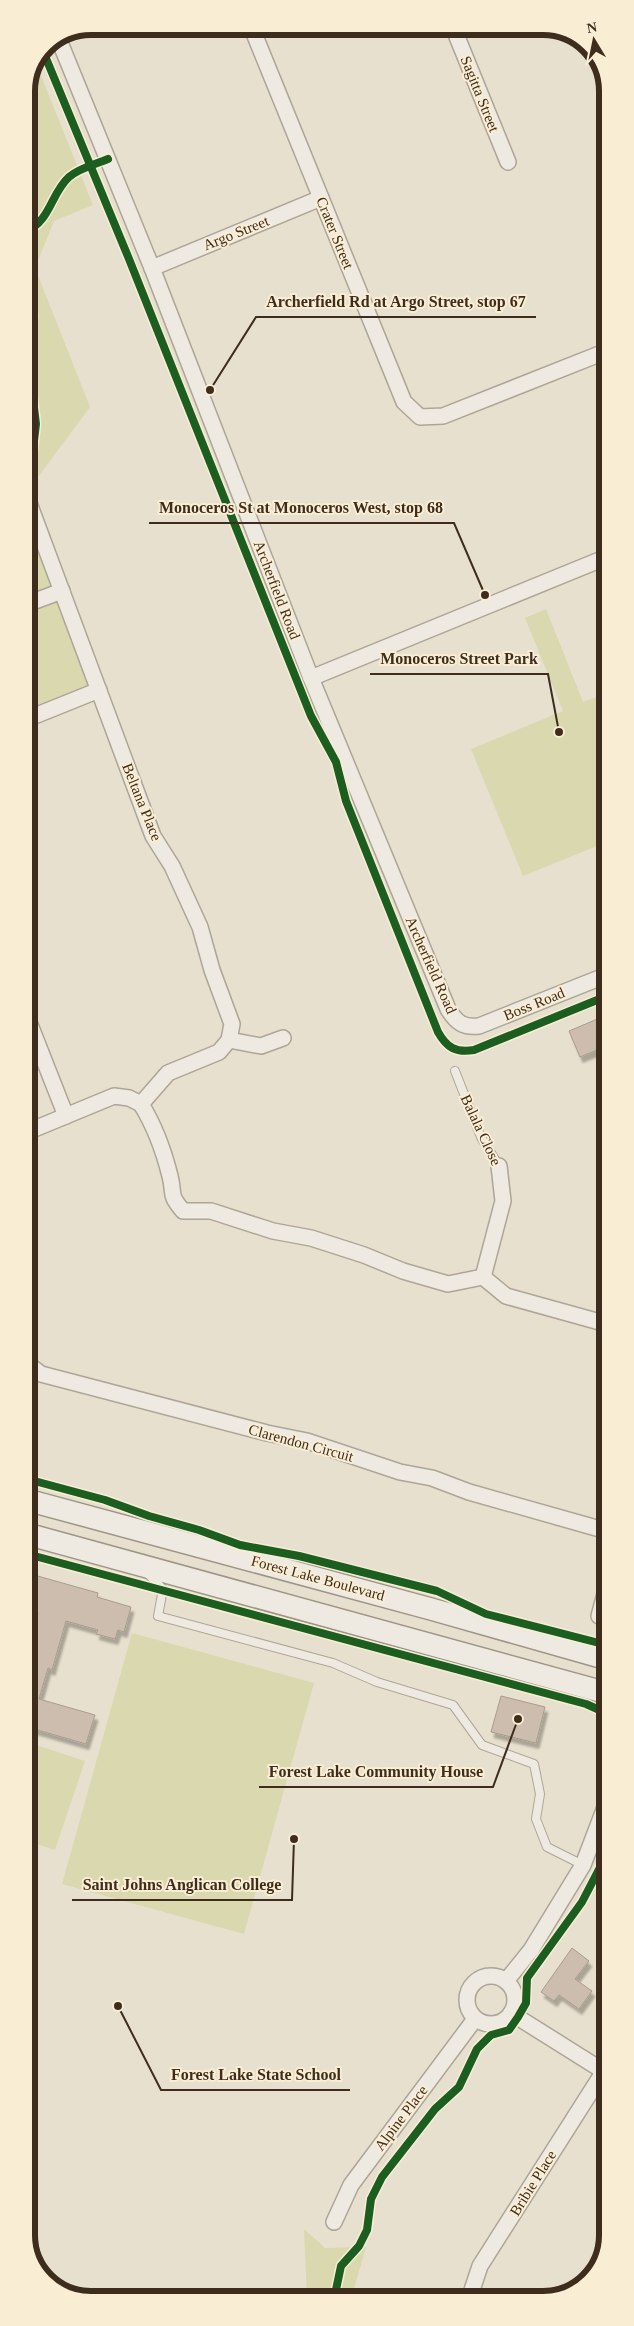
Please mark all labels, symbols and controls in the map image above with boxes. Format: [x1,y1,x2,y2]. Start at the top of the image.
north arrow [569,15,619,65]
text: N [586,19,598,36]
street label: Sagitta Street [458,54,503,135]
street label: Crater Street [313,195,357,272]
street label: Argo Street [201,212,272,253]
callout: Archerfield Rd at Argo Street, stop 67 [256,286,536,317]
text: Archerfield Rd at Argo Street, stop 67 [266,293,526,311]
callout: Monoceros St at Monoceros West, stop 68 [149,492,454,523]
text: Monoceros St at Monoceros West, stop 68 [159,499,443,517]
street label: Archerfield Road [251,538,303,642]
callout: Monoceros Street Park [370,643,548,674]
text: Monoceros Street Park [380,650,538,667]
street label: Beltana Place [119,761,165,843]
street label: Archerfield Road [402,914,460,1016]
street label: Boss Road [501,984,567,1024]
street label: Balala Close [458,1092,505,1168]
street label: Clarendon Circuit [247,1421,356,1465]
street label: Forest Lake Boulevard [250,1552,387,1604]
callout: Forest Lake Community House [259,1756,493,1787]
text: Forest Lake Community House [269,1763,483,1781]
callout: Saint Johns Anglican College [72,1869,292,1900]
text: Saint Johns Anglican College [83,1876,281,1894]
callout: Forest Lake State School [161,2059,350,2090]
text: Forest Lake State School [171,2066,342,2083]
street label: Alpine Place [371,2082,431,2154]
street label: Bribie Place [507,2147,559,2219]

